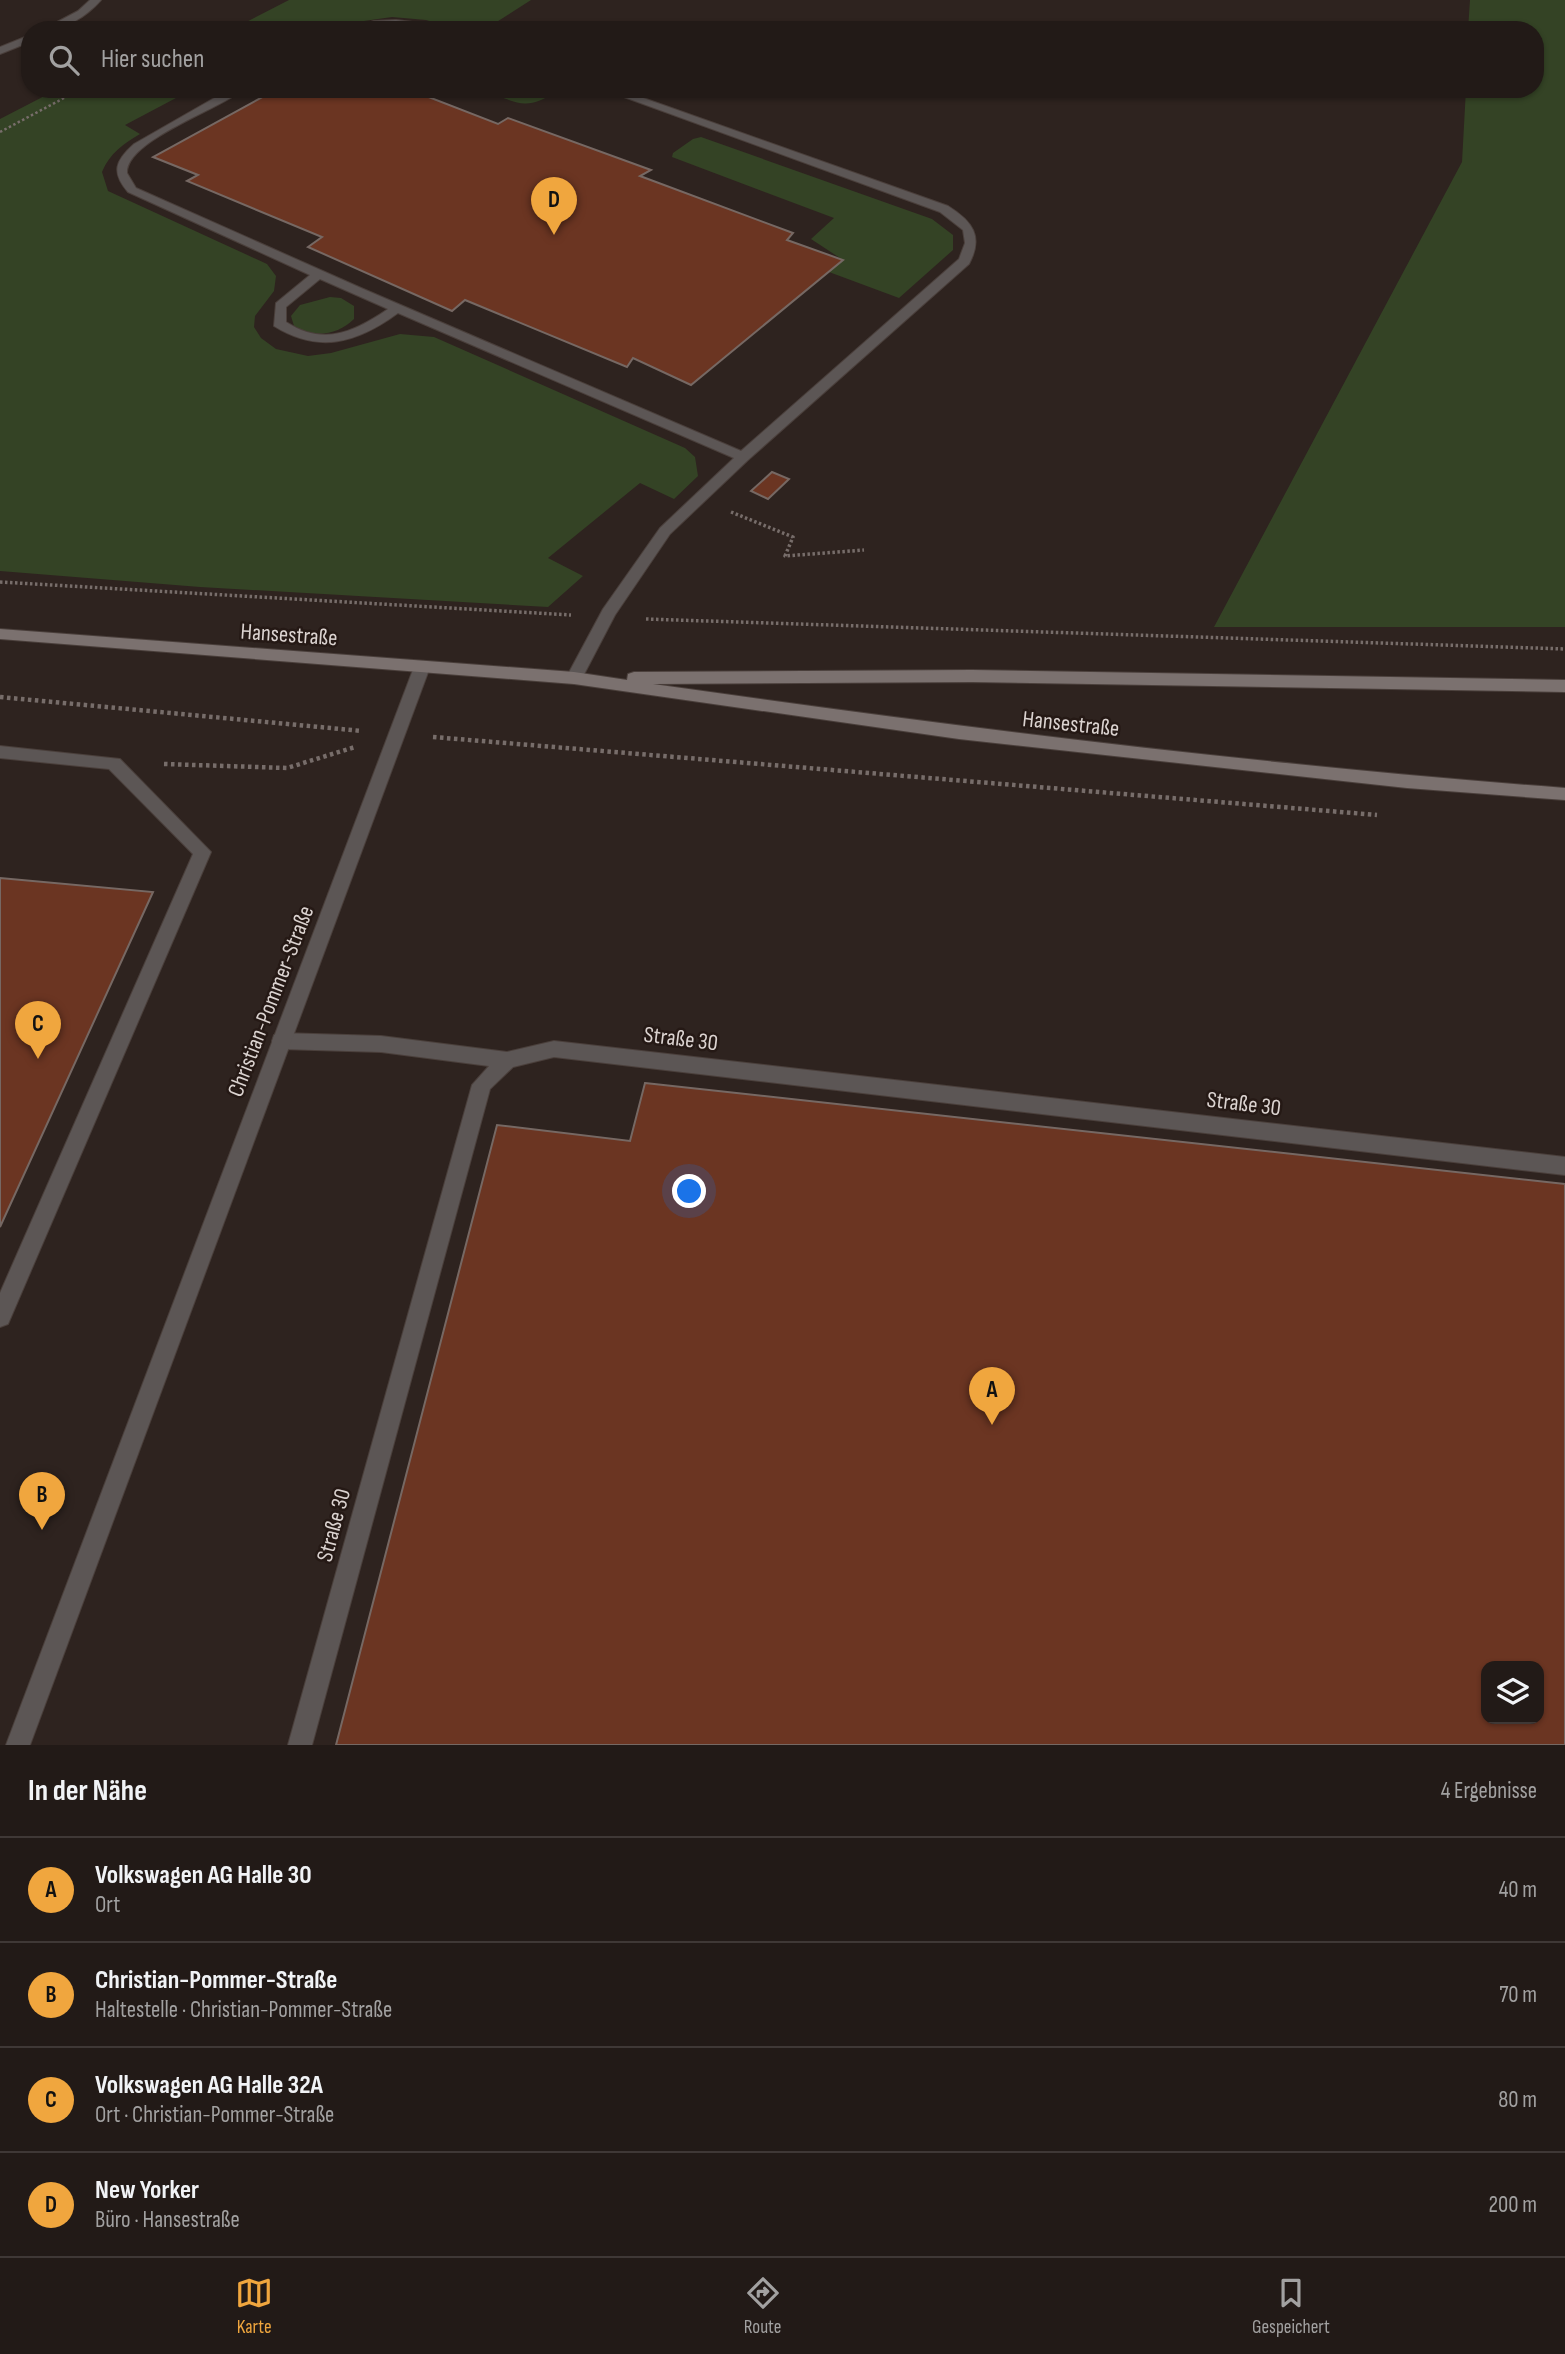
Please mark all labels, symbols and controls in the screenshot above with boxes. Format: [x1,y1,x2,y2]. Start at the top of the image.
search box [21,21,1544,98]
icon: search [45,41,83,79]
text: Hier suchen [101,44,204,75]
pin: D [531,177,577,235]
street label: Hansestraße [239,618,338,652]
street label: Hansestraße [1021,705,1121,743]
street label: Christian-Pommer-Straße [222,902,320,1101]
pin: C [15,1001,61,1059]
street label: Straße 30 [642,1021,720,1057]
street label: Straße 30 [1205,1086,1283,1122]
your location [672,1174,706,1208]
pin: A [969,1367,1015,1425]
pin: B [19,1472,65,1530]
street label: Straße 30 [311,1486,357,1565]
map controls [1481,1661,1544,1724]
button: layers [1481,1661,1544,1724]
text: In der Nähe [28,1773,147,1809]
text: 4 Ergebnisse [1441,1777,1537,1805]
text: Volkswagen AG Halle 30 [95,1860,312,1891]
text: A [46,1876,56,1904]
text: 40 m [1499,1876,1537,1904]
text: Ort [95,1891,120,1919]
text: Christian-Pommer-Straße [95,1965,337,1996]
text: B [46,1981,56,2009]
text: 70 m [1499,1981,1537,2009]
text: Haltestelle · Christian-Pommer-Straße [95,1996,392,2024]
text: Volkswagen AG Halle 32A [95,2070,323,2101]
text: C [45,2086,57,2114]
text: 80 m [1498,2086,1537,2114]
text: Ort · Christian-Pommer-Straße [95,2101,334,2129]
text: New Yorker [95,2175,199,2206]
text: D [45,2191,57,2219]
text: 200 m [1489,2191,1537,2219]
text: Büro · Hansestraße [95,2206,240,2234]
tab: Karte [235,2274,273,2339]
tab: Route [744,2274,782,2339]
tab: Gespeichert [1252,2274,1330,2339]

